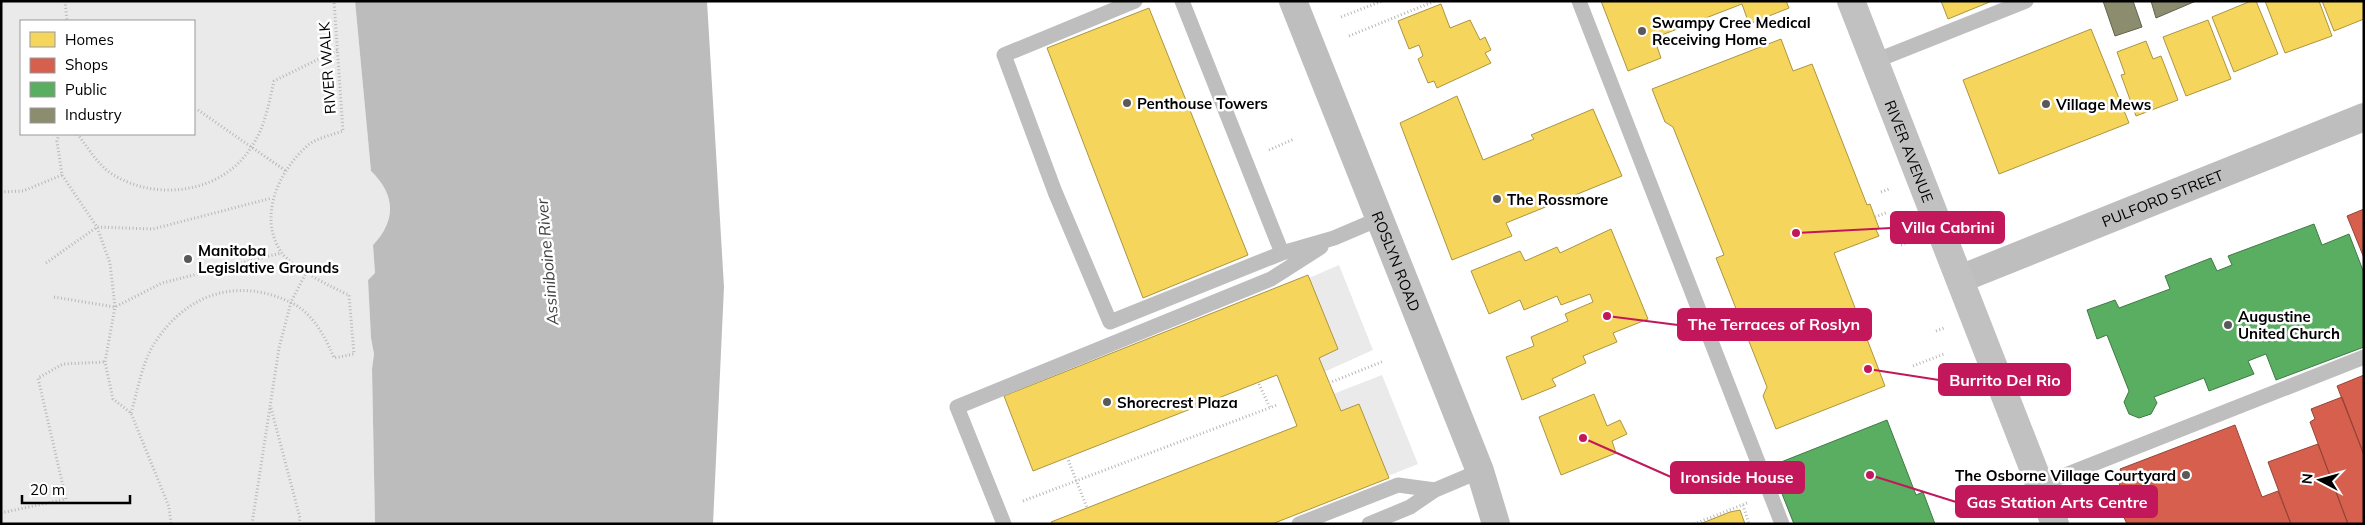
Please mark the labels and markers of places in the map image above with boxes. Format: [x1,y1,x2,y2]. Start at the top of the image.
place label: Swampy Cree Medical Receiving Home [1652,13,1811,49]
marker: Swampy Cree Medical Receiving Home [1636,25,1648,37]
place label: Penthouse Towers [1137,94,1268,113]
place label: Village Mews [2055,95,2151,114]
marker: Penthouse Towers [1121,97,1133,109]
marker: Village Mews [2040,98,2052,110]
place label: The Rossmore [1507,190,1608,209]
marker: The Rossmore [1491,193,1503,205]
callout: Villa Cabrini [1891,212,2004,243]
place label: Manitoba Legislative Grounds [198,241,339,277]
marker: Manitoba Legislative Grounds [182,253,194,265]
place label: Augustine United Church [2238,307,2340,343]
callout: The Terraces of Roslyn [1678,309,1871,340]
marker: Augustine United Church [2222,319,2234,331]
callout: Burrito Del Rio [1939,364,2070,395]
place label: Shorecrest Plaza [1117,393,1238,412]
marker: Shorecrest Plaza [1101,396,1113,408]
callout: Ironside House [1671,462,1804,493]
place label: The Osborne Village Courtyard [1955,466,2176,485]
marker: The Osborne Village Courtyard [2180,469,2192,481]
callout: Gas Station Arts Centre [1956,486,2157,517]

